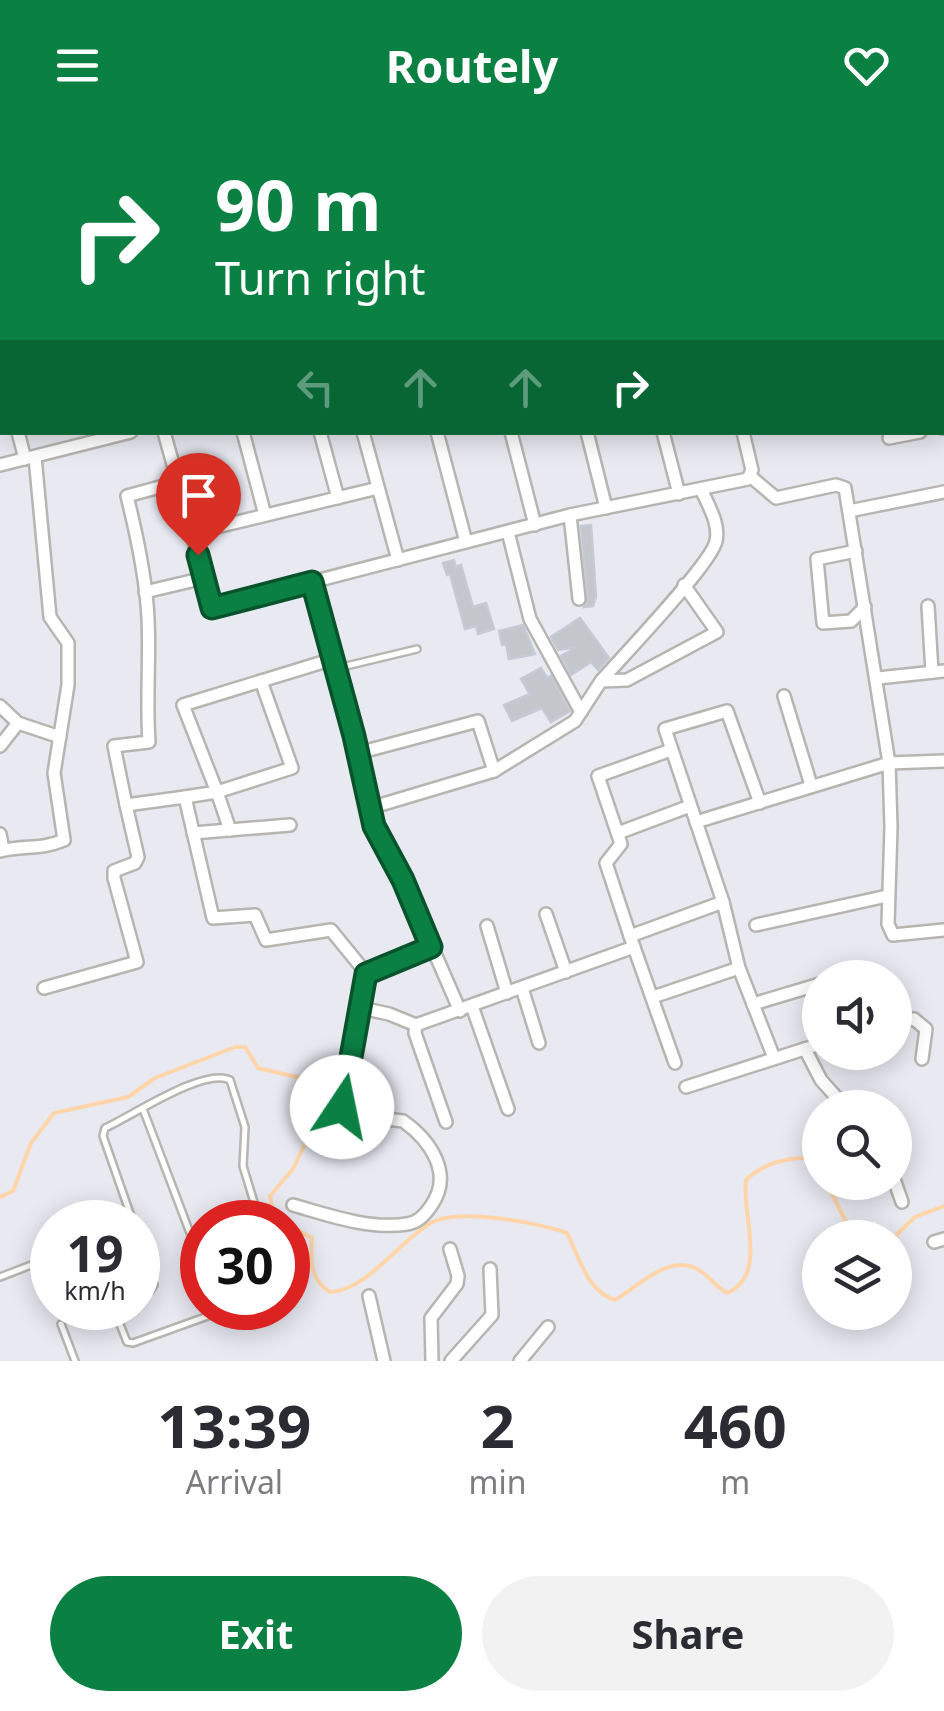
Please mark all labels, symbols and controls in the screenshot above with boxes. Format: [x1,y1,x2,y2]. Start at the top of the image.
text: Routely [386,35,558,96]
icon: menu [50,38,105,93]
icon: heart [839,38,894,93]
text: 90 m [215,156,382,252]
icon: right [50,170,180,300]
text: Turn right [215,247,426,308]
icon: left [288,360,343,415]
icon: ahead [393,360,448,415]
icon: ahead [498,360,553,415]
icon: right [603,360,658,415]
pin [156,453,241,556]
icon: arrive [171,468,226,523]
map controls [802,960,912,1330]
button: sound [802,960,912,1070]
position arrow [290,1055,394,1159]
button: search [802,1090,912,1200]
speed limit sign: 30 [180,1200,310,1330]
text: 19 [66,1219,124,1287]
button: layers [802,1220,912,1330]
text: km/h [64,1273,126,1307]
text: 13:39 [157,1384,311,1466]
text: 2 [480,1384,515,1466]
text: 460 [684,1384,787,1466]
text: Arrival [186,1460,283,1503]
text: min [469,1460,527,1503]
text: m [720,1460,750,1503]
button: Exit [50,1576,462,1691]
button: Share [482,1576,894,1691]

